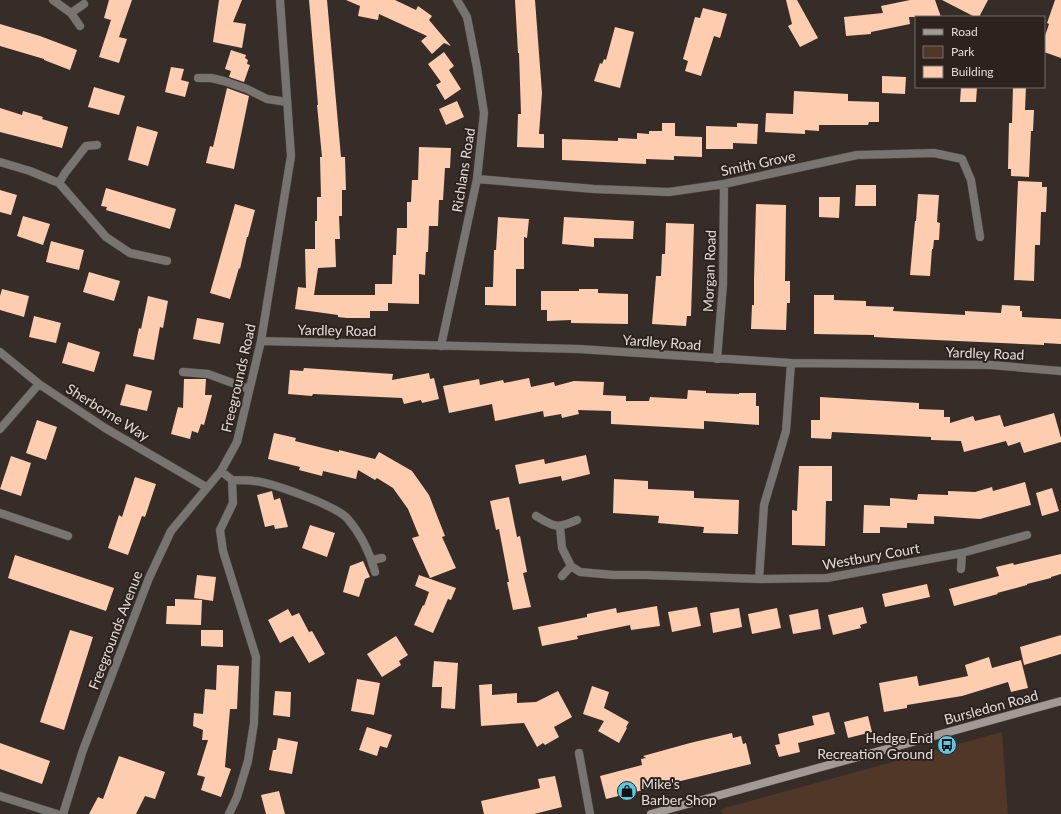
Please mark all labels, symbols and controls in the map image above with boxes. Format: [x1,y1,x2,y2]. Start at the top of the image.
legend [915,16,1045,88]
text: Road [951,24,978,39]
text: Park [951,44,975,59]
text: Building [951,64,994,79]
street label: Richlans Road [448,127,478,213]
street label: Smith Grove [719,147,797,179]
street label: Morgan Road [699,230,719,312]
street label: Yardley Road [297,321,377,339]
street label: Freegrounds Road [217,322,259,434]
street label: Yardley Road [622,331,702,353]
street label: Yardley Road [945,343,1025,363]
street label: Sherborne Way [63,380,153,445]
street label: Westbury Court [821,539,921,573]
street label: Freegrounds Avenue [85,568,145,692]
street label: Bursledon Road [942,686,1040,728]
place label: Hedge End Recreation Ground [817,729,933,762]
bus stop icon: Hedge End Recreation Ground [936,734,958,756]
place label: Mike's Barber Shop [641,775,717,808]
shop icon: Mike's Barber Shop [616,780,638,802]

